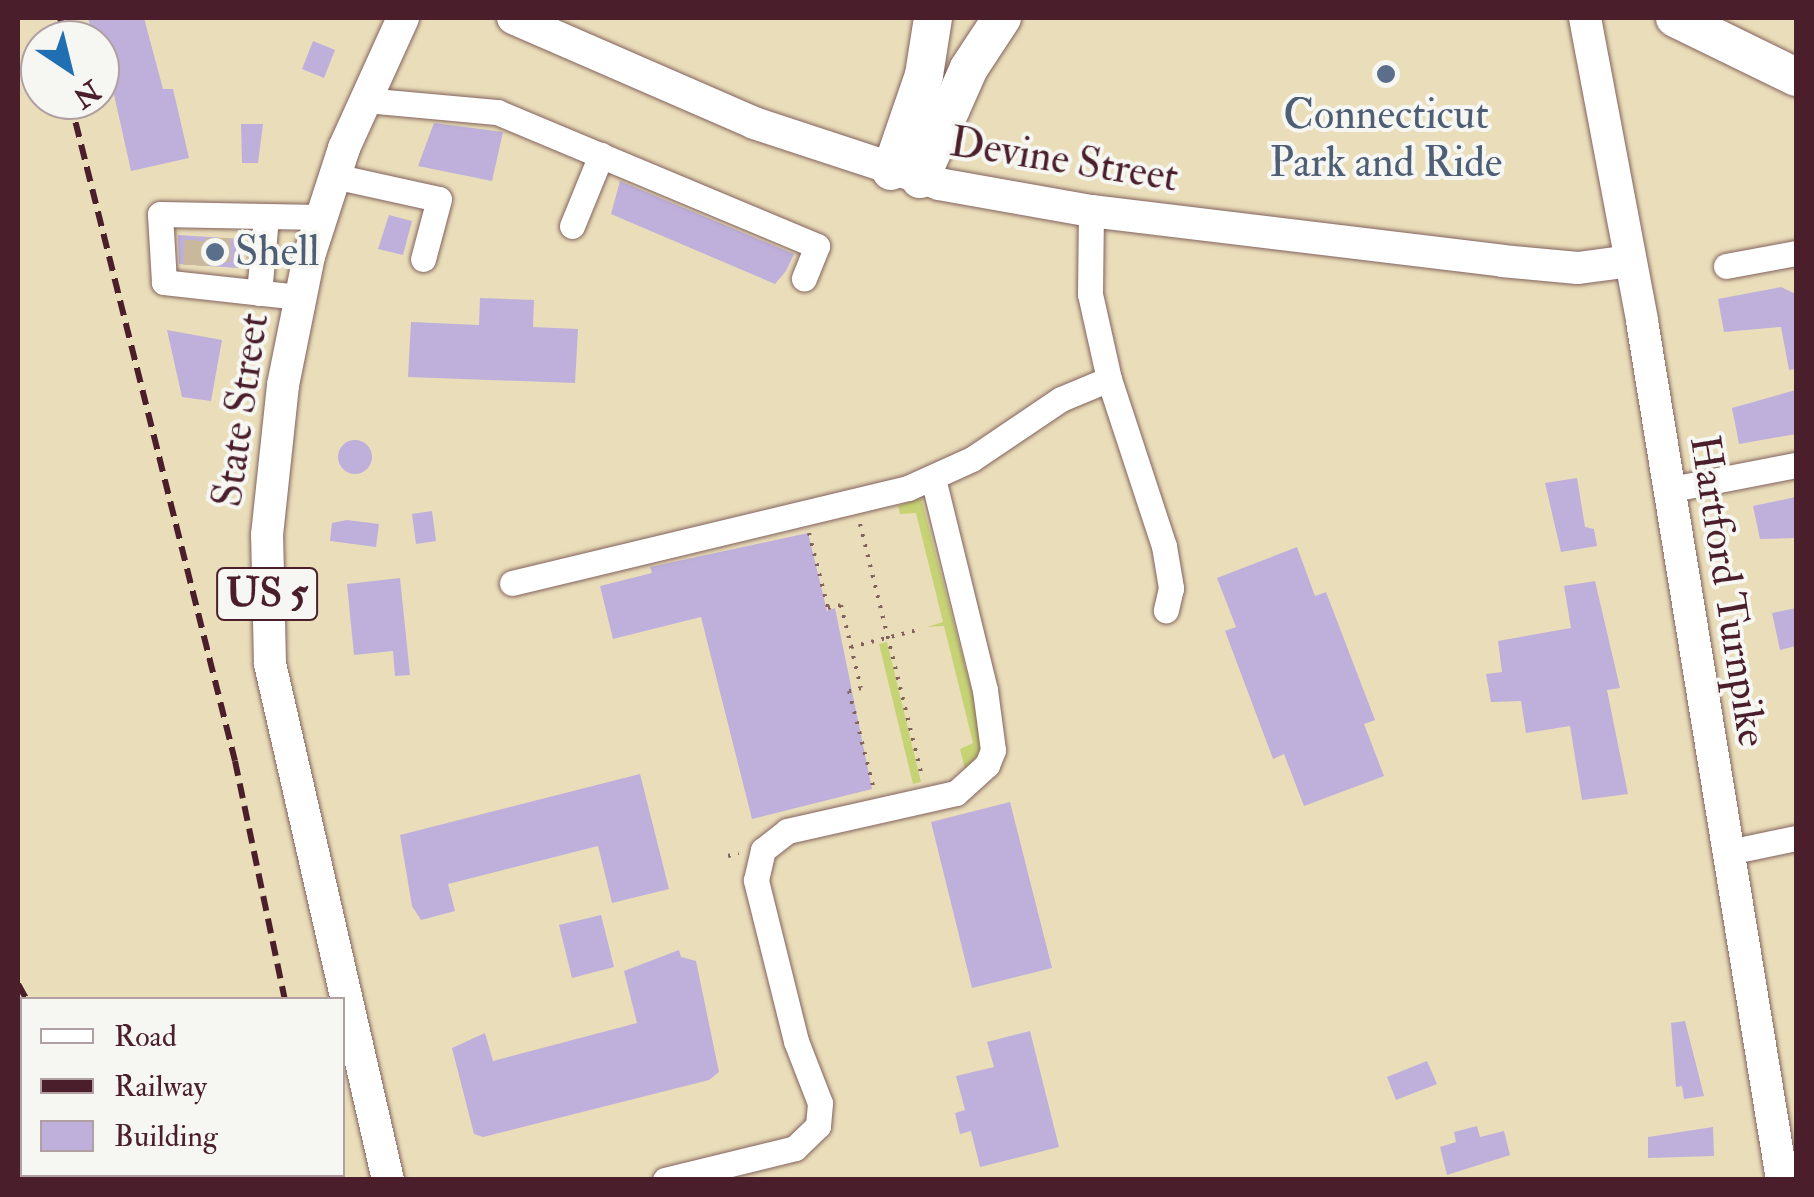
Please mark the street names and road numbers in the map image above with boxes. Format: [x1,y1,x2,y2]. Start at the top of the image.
street label: Devine Street [946,117,1182,203]
street label: State Street [202,310,280,510]
street label: Hartford Turnpike [1679,432,1777,750]
road number: US 5 [214,559,320,629]

